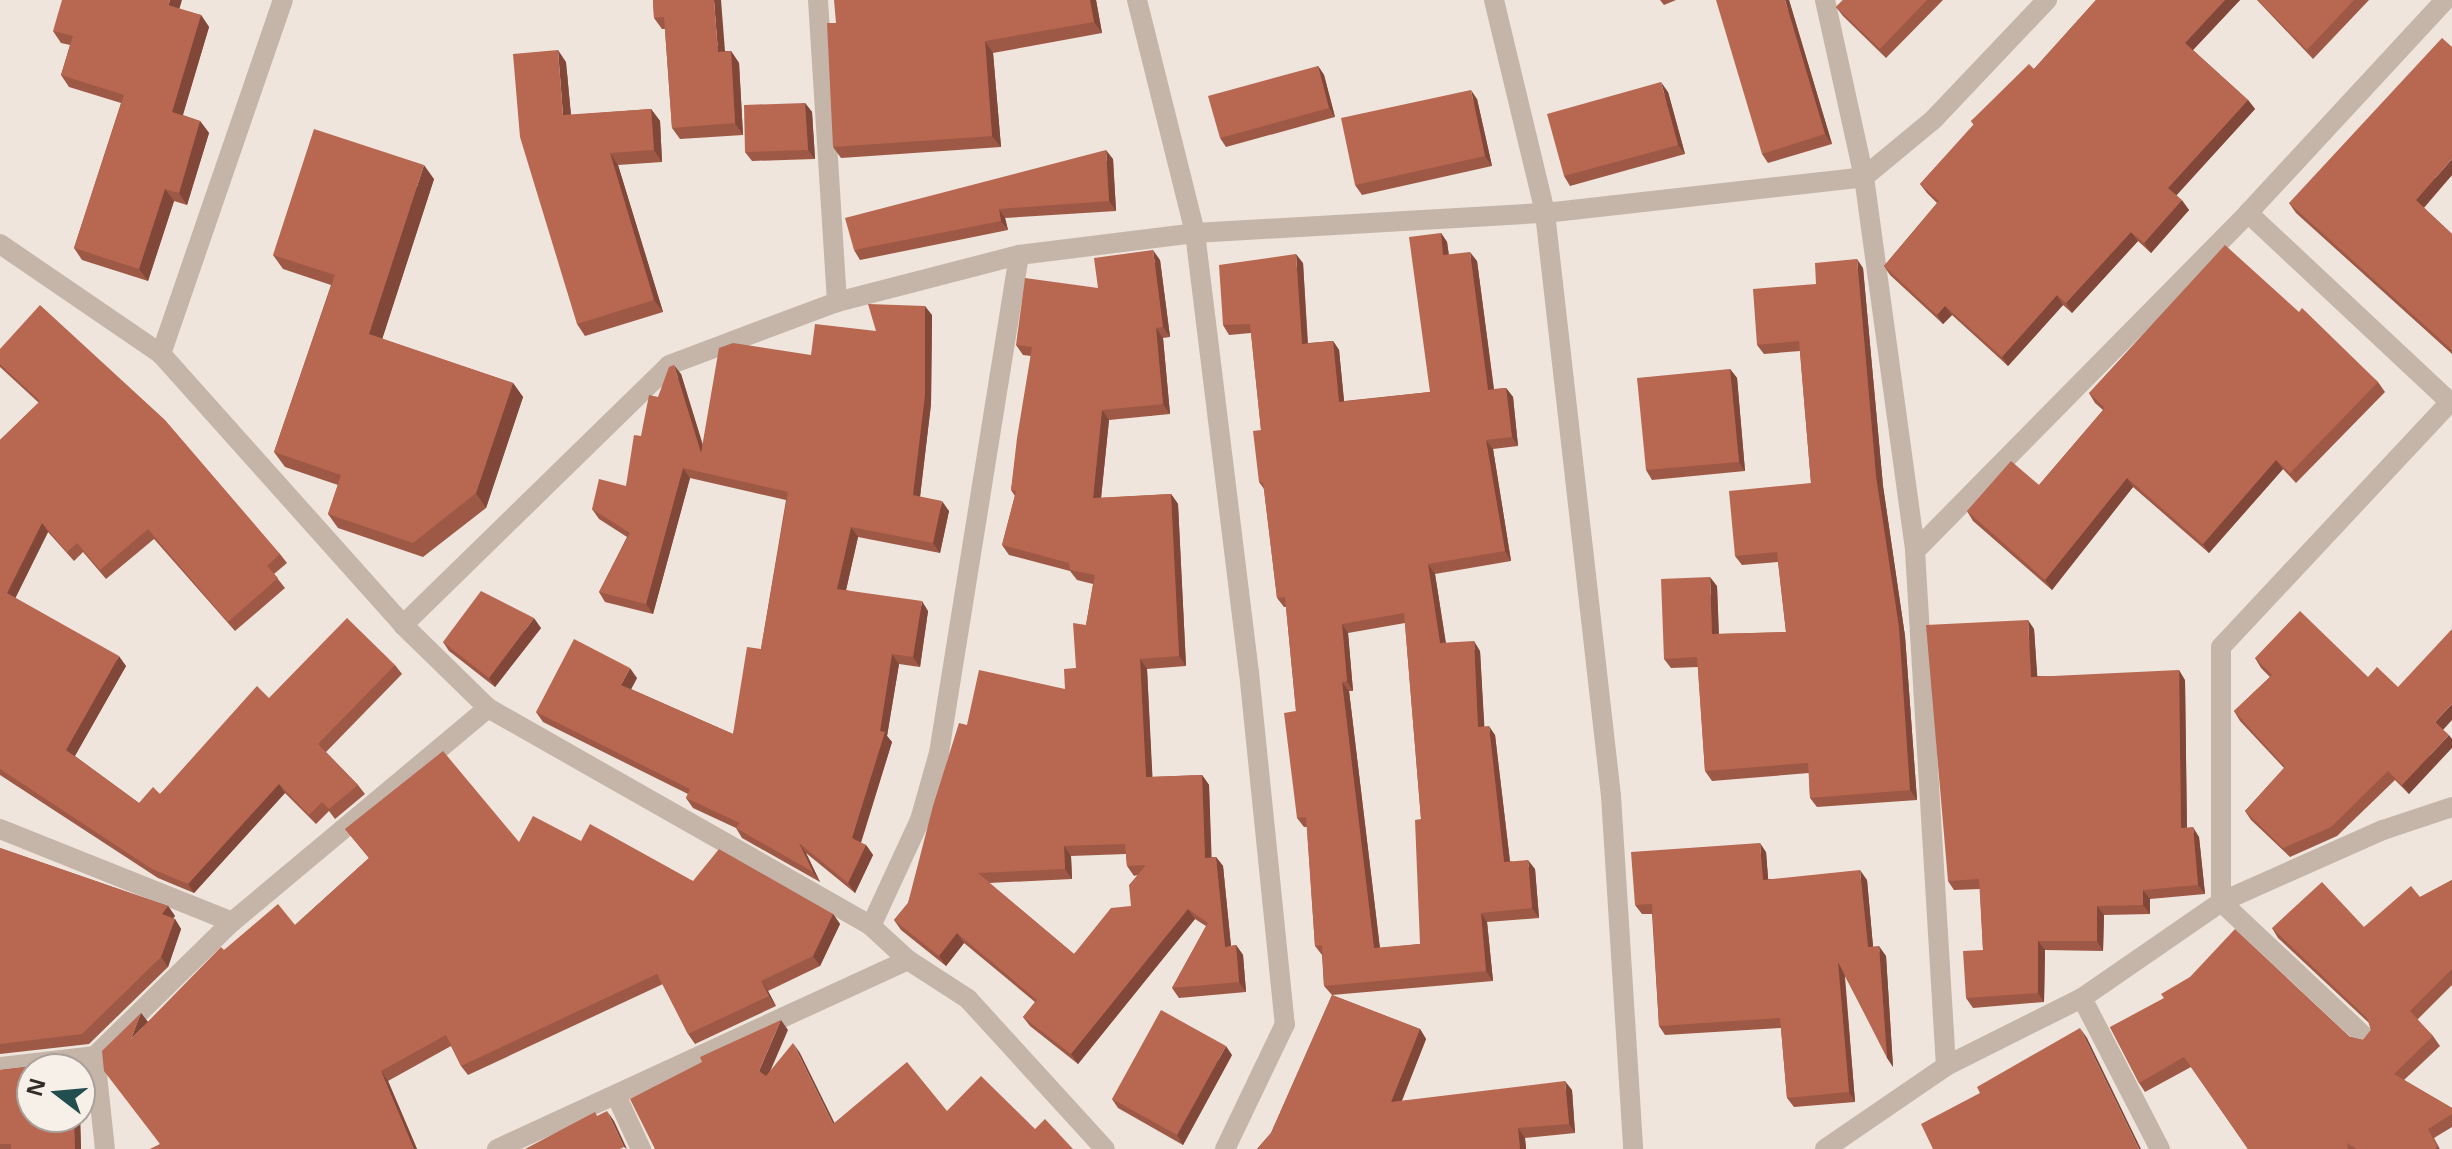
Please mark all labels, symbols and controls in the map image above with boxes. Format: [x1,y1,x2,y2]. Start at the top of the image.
north arrow [16,1053,96,1133]
text: N [18,1074,52,1100]

